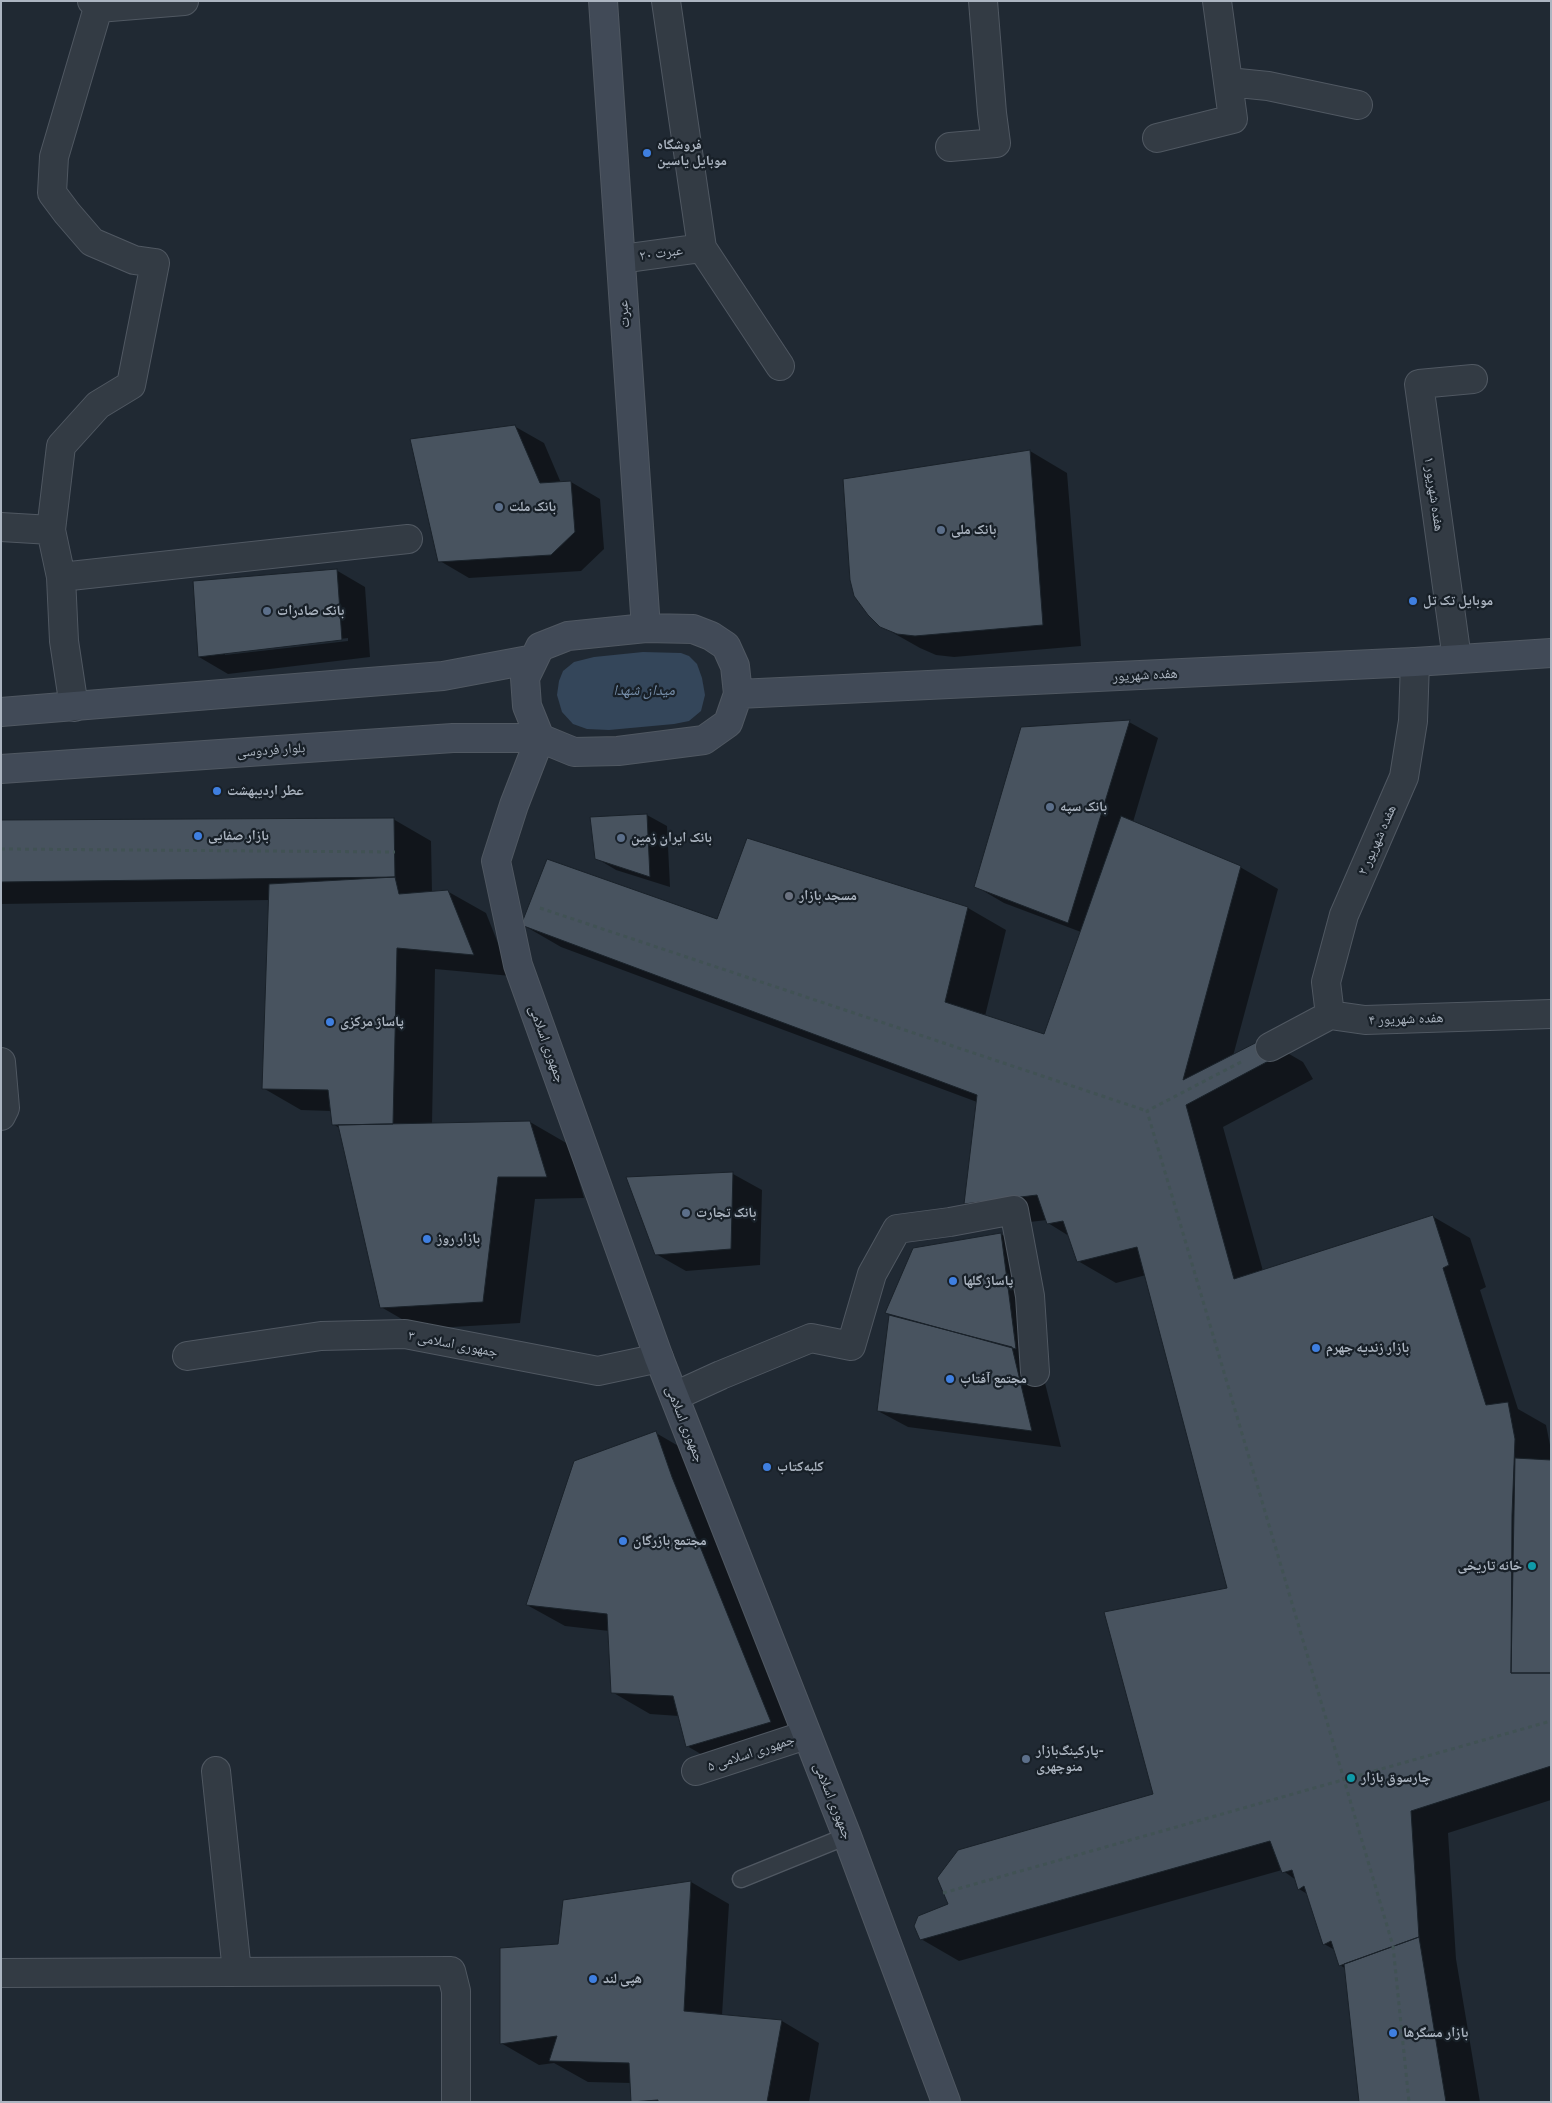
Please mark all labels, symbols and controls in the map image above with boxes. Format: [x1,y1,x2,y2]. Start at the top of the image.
place label: فروشگاه موبایل یاسین [657,137,727,170]
marker: فروشگاه موبایل یاسین [641,147,653,159]
street label: عبرت ۲۰ [638,242,684,264]
street label: عبرت [615,300,633,328]
street label: هفده شهریور ۱ [1420,456,1448,532]
place label: بانک ملت [509,499,556,515]
marker: بانک ملت [493,501,505,513]
place label: بانک ملی [951,522,996,538]
marker: بانک ملی [935,524,947,536]
place label: موبایل تک تل [1423,593,1493,609]
marker: موبایل تک تل [1407,595,1419,607]
place label: بانک صادرات [277,603,344,619]
marker: بانک صادرات [261,605,273,617]
street label: هفده شهریور [1112,665,1178,685]
water label: میدان شهدا [613,681,675,699]
street label: بلوار فردوسی [236,739,306,761]
place label: عطر اردیبهشت [227,783,304,799]
marker: عطر اردیبهشت [211,785,223,797]
place label: بانک سپه [1060,799,1107,815]
marker: بانک سپه [1044,801,1056,813]
street label: هفده شهریور ۲ [1354,802,1400,878]
place label: بازار صفایی [208,828,269,844]
marker: بازار صفایی [192,830,204,842]
place label: بانک ایران زمین [631,830,712,846]
marker: بانک ایران زمین [615,832,627,844]
place label: مسجد بازار [799,888,857,904]
marker: مسجد بازار [783,890,795,902]
street label: جمهوری اسلامی [525,1003,569,1085]
street label: هفده شهریور ۴ [1368,1009,1444,1029]
place label: پاساژ مرکزی [340,1014,404,1030]
marker: پاساژ مرکزی [324,1016,336,1028]
place label: بانک تجارت [696,1205,756,1221]
marker: بانک تجارت [680,1207,692,1219]
place label: بازار روز [437,1231,480,1247]
marker: بازار روز [421,1233,433,1245]
place label: پاساژ گلها [963,1273,1013,1289]
marker: پاساژ گلها [947,1275,959,1287]
street label: جمهوری اسلامی ۳ [407,1327,499,1361]
place label: بازار زندیه جهرم [1326,1340,1409,1356]
marker: بازار زندیه جهرم [1310,1342,1322,1354]
place label: مجتمع آفتاب [960,1371,1027,1387]
marker: مجتمع آفتاب [944,1373,956,1385]
street label: جمهوری اسلامی [662,1383,708,1465]
place label: کلبه‌کتاب [777,1459,824,1475]
marker: کلبه‌کتاب [761,1461,773,1473]
place label: مجتمع بازرگان [633,1533,707,1549]
marker: مجتمع بازرگان [617,1535,629,1547]
place label: خانه تاریخی [1458,1558,1522,1574]
marker: خانه تاریخی [1526,1560,1538,1572]
street label: جمهوری اسلامی ۵ [705,1731,797,1775]
place label: پارکینگ‌بازار- منوچهری [1036,1743,1104,1775]
marker: پارکینگ‌بازار- منوچهری [1020,1753,1032,1765]
street label: جمهوری اسلامی [810,1760,856,1842]
place label: چارسوق بازار [1361,1770,1431,1786]
marker: چارسوق بازار [1345,1772,1357,1784]
place label: هپی لند [603,1971,642,1987]
marker: هپی لند [587,1973,599,1985]
place label: بازار مسگرها [1403,2025,1468,2041]
marker: بازار مسگرها [1387,2027,1399,2039]

